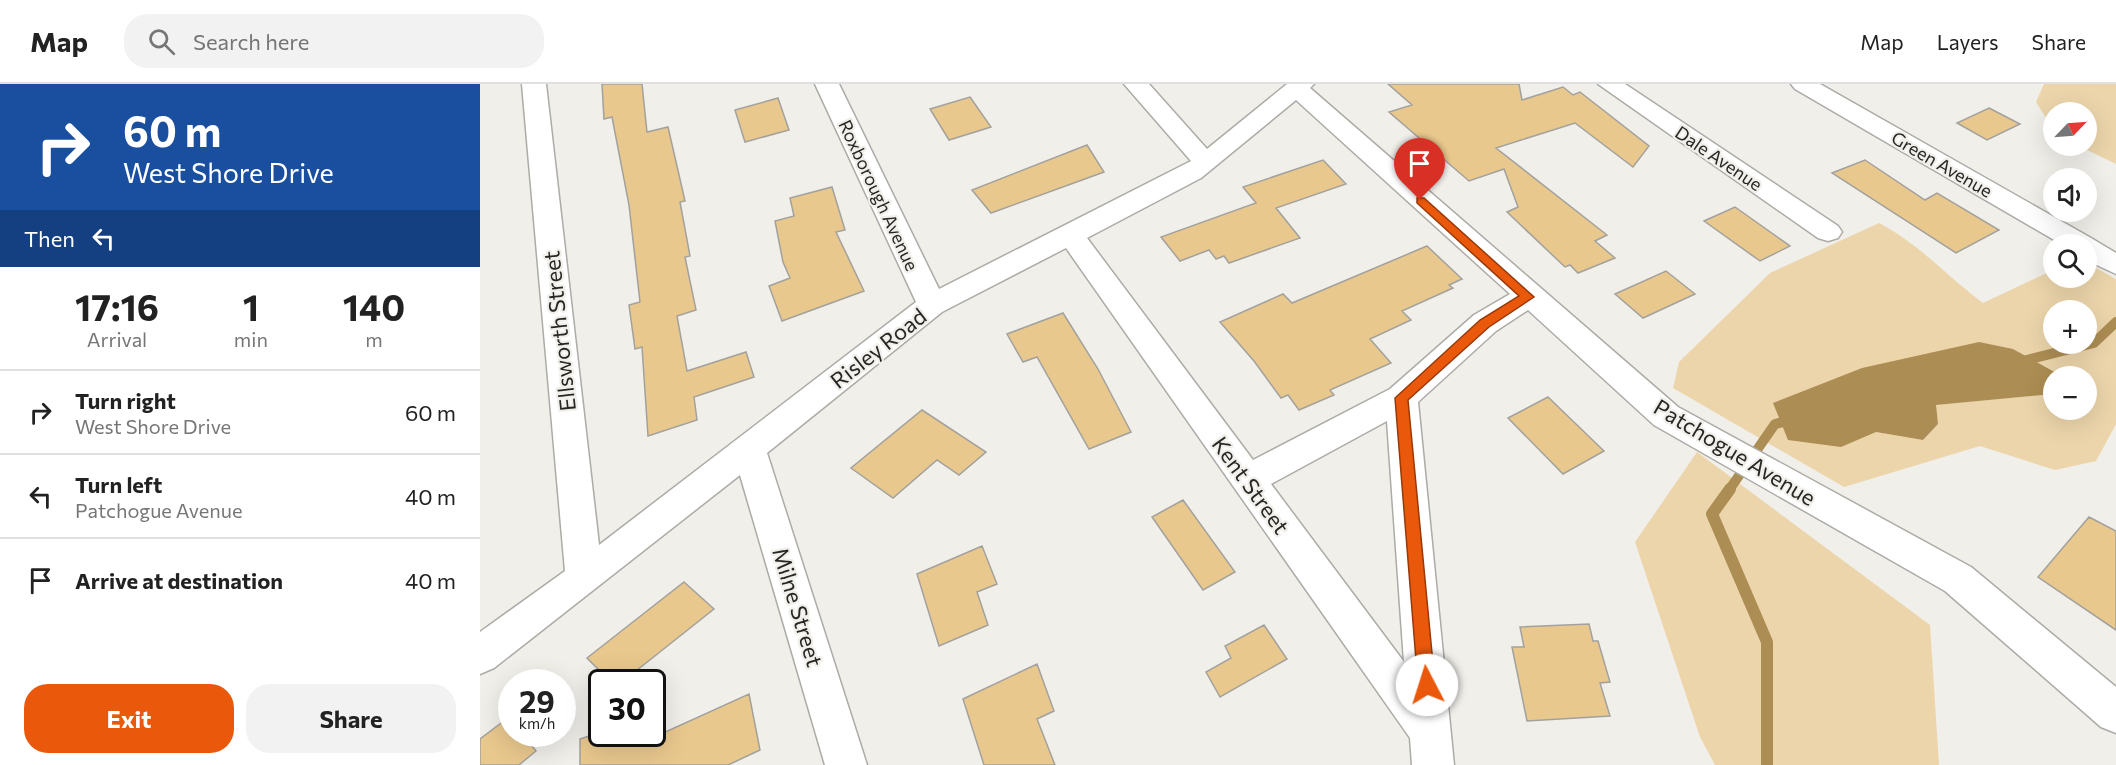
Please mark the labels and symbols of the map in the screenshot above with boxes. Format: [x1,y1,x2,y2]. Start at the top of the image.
north arrow [2043,102,2097,156]
street label: Roxborough Avenue [834,116,924,274]
street label: Dale Avenue [1671,121,1767,195]
street label: Green Avenue [1888,126,1996,202]
pin [1394,138,1445,200]
street label: Ellsworth Street [537,249,581,413]
street label: Risley Road [825,302,931,394]
street label: Patchogue Avenue [1649,393,1821,511]
street label: Kent Street [1207,431,1295,539]
street label: Milne Street [767,544,829,670]
position arrow [1395,653,1459,717]
speed limit sign: 30 [588,669,666,747]

